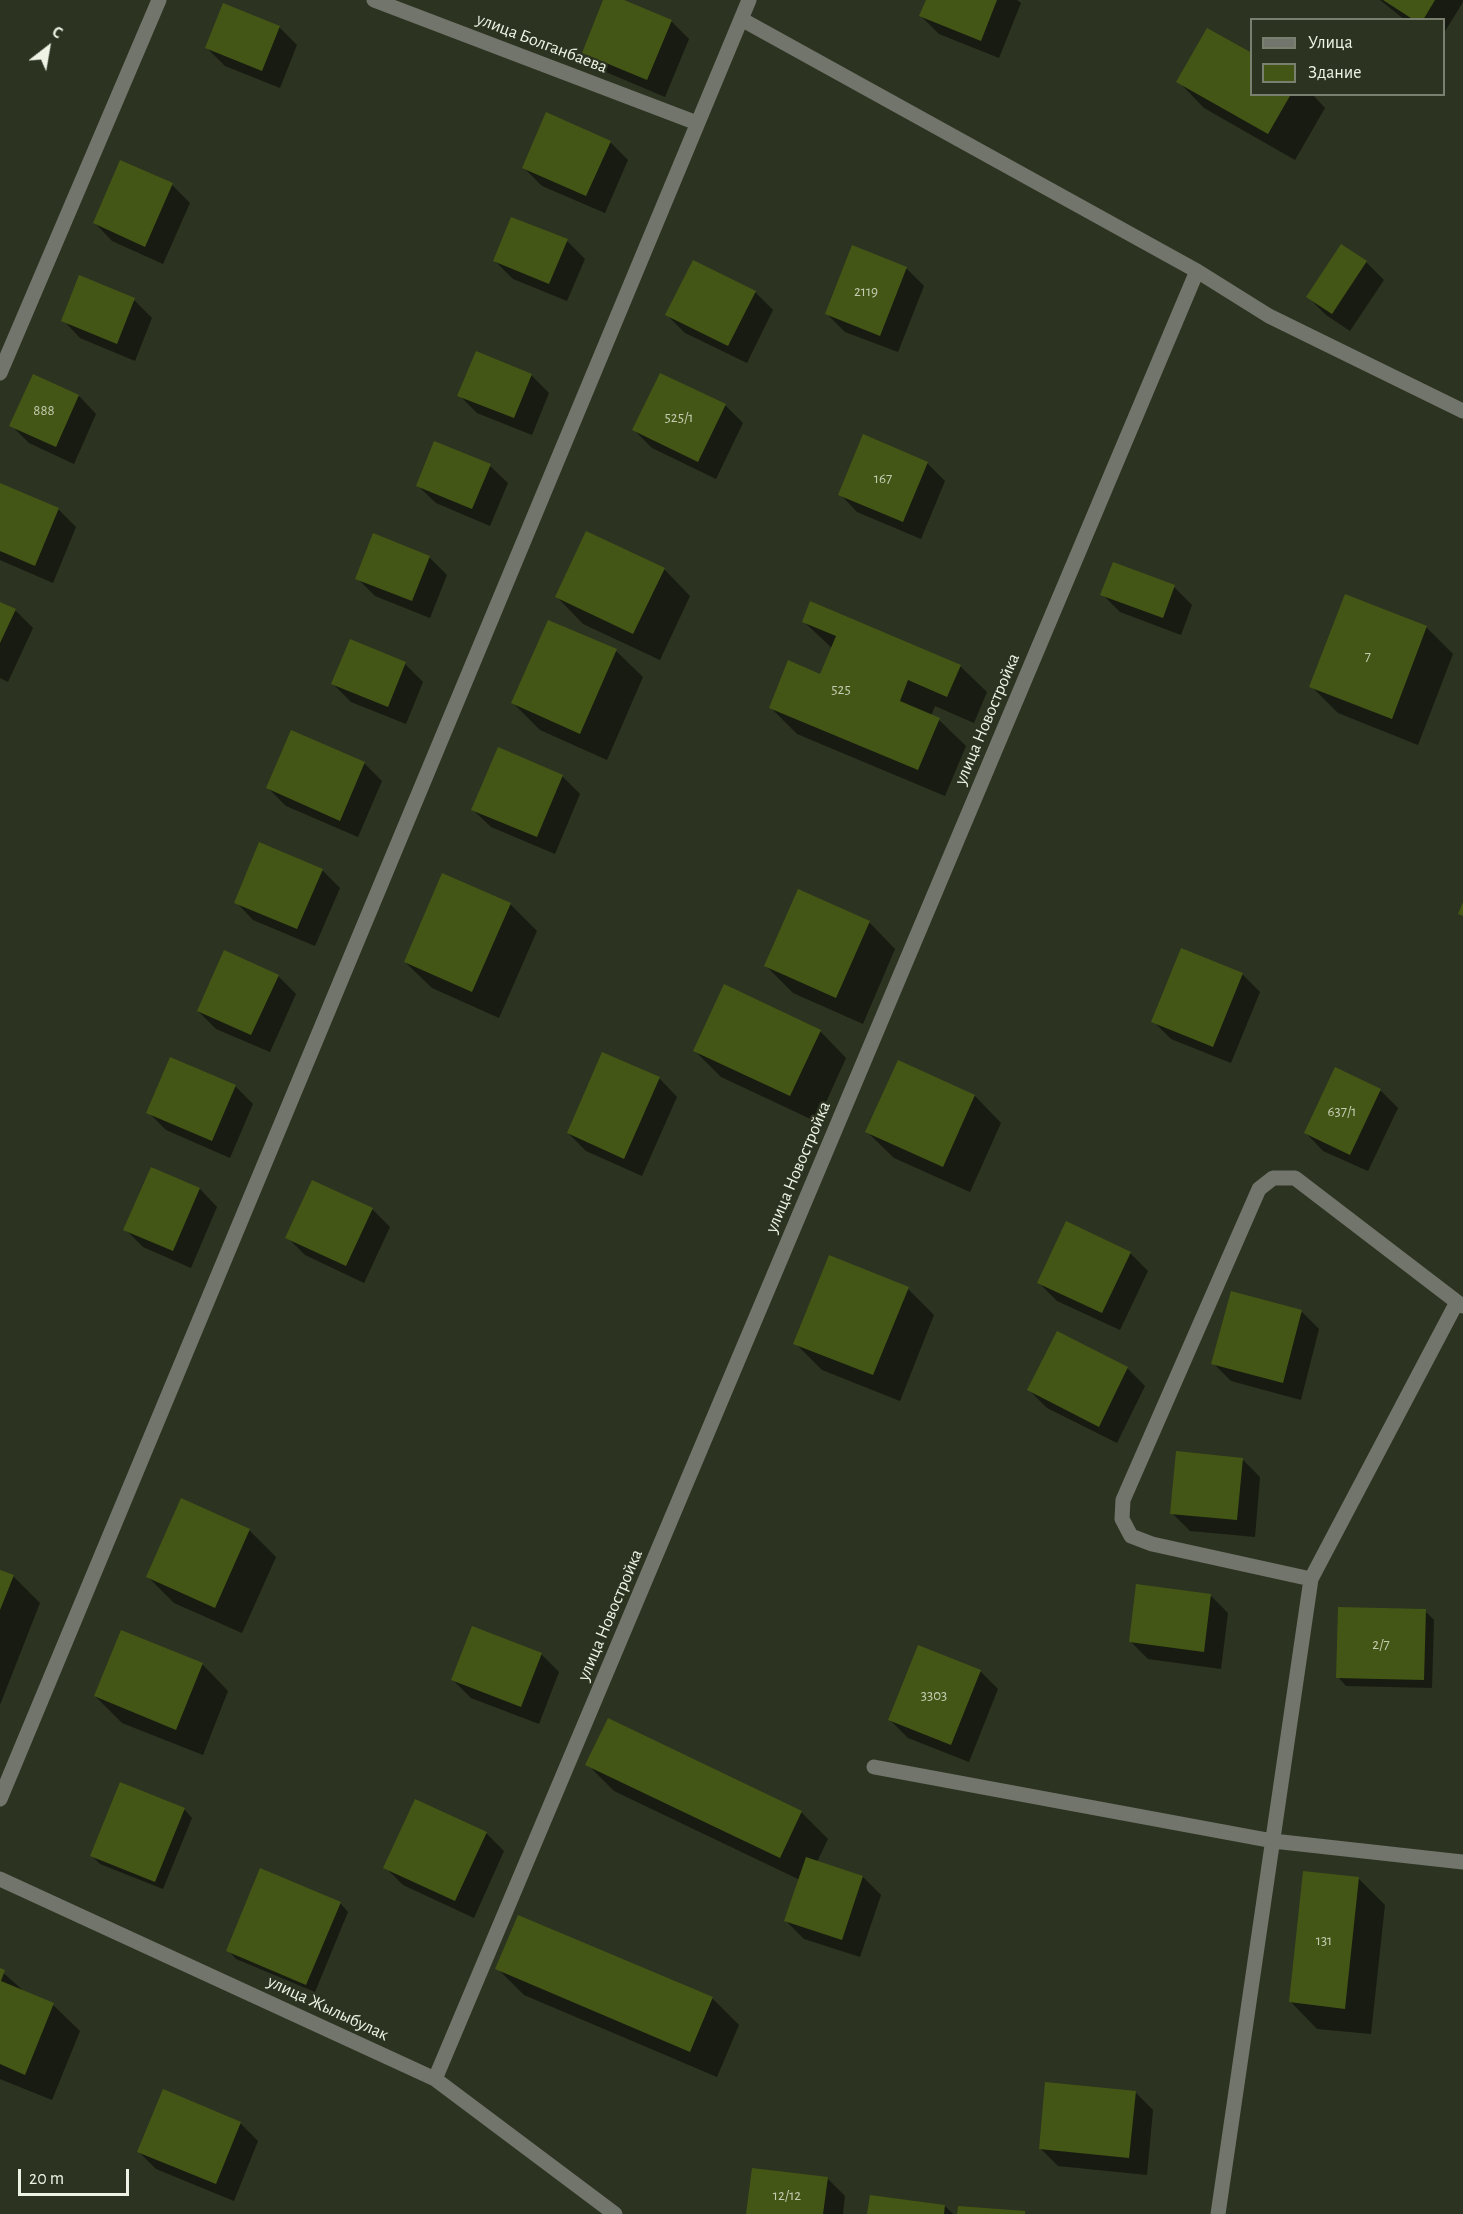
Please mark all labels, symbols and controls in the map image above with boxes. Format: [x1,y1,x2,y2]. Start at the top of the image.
street label: улица Болганбаева [473,8,611,78]
north arrow [18,18,78,78]
legend [1250,18,1445,96]
text: С [49,23,65,42]
text: Улица [1308,34,1353,52]
text: Здание [1308,64,1362,82]
house number: 2119 [854,282,878,300]
house number: 888 [33,401,55,419]
house number: 525/1 [665,408,693,426]
house number: 167 [874,469,892,487]
house number: 7 [1365,647,1371,665]
street label: улица Новостройка [950,650,1024,788]
house number: 525 [831,680,851,698]
street label: улица Новостройка [761,1098,835,1236]
house number: 637/1 [1328,1102,1356,1120]
street label: улица Новостройка [573,1546,647,1684]
house number: 2/7 [1372,1635,1390,1653]
house number: 3303 [921,1686,947,1704]
house number: 131 [1316,1931,1332,1949]
street label: улица Жылыбулак [264,1970,392,2046]
scale bar [21,2157,132,2195]
text: 20 m [29,2170,64,2188]
house number: 12/12 [773,2186,801,2204]

